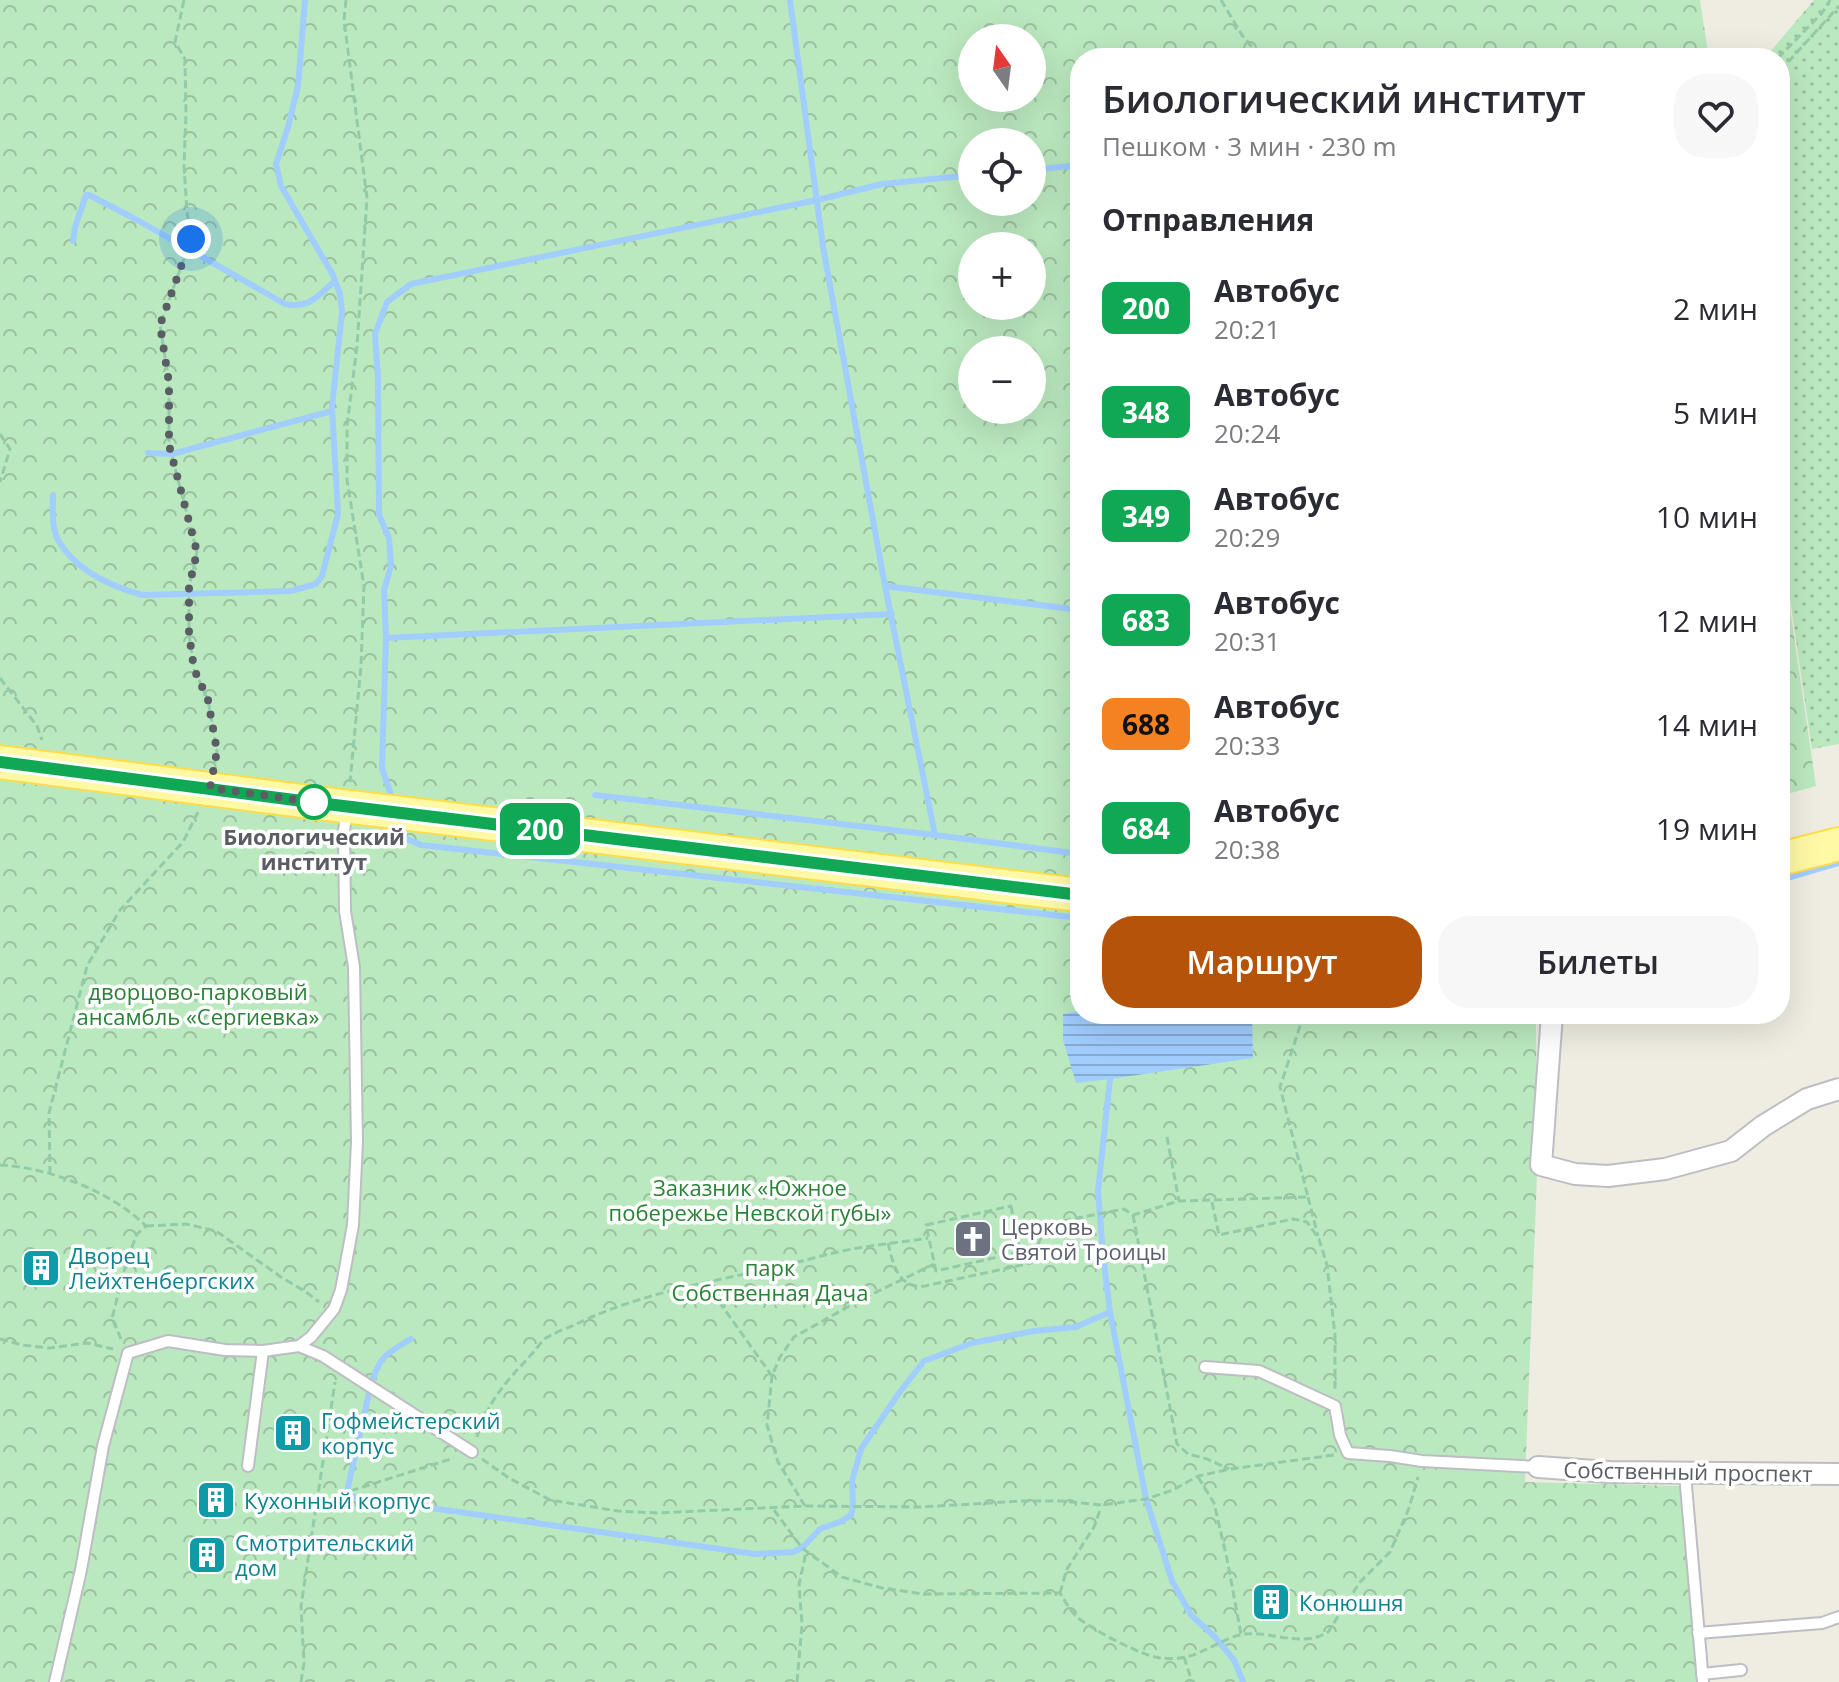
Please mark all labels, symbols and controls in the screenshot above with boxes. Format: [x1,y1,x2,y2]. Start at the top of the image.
north arrow [958,24,1046,112]
map controls [958,24,1046,424]
text: Биологический институт [1102,72,1586,124]
button: heart [1674,74,1758,158]
button: locate [958,128,1046,216]
text: Пешком · 3 мин · 230 m [1102,128,1397,164]
text: Отправления [1102,199,1314,240]
your location [171,219,211,259]
button: + [958,232,1046,320]
text: Автобус [1214,270,1340,311]
text: 2 мин [1673,288,1758,329]
text: 200 [1122,289,1170,327]
text: 20:21 [1214,311,1280,347]
button: − [958,336,1046,424]
text: Автобус [1214,374,1340,415]
text: 5 мин [1673,392,1758,433]
text: 348 [1122,393,1170,431]
text: 20:24 [1214,415,1280,451]
text: Автобус [1214,478,1340,519]
text: 10 мин [1656,496,1758,537]
text: 349 [1122,497,1170,535]
text: 20:29 [1214,519,1280,555]
text: Автобус [1214,582,1340,623]
text: 12 мин [1656,600,1758,641]
text: 683 [1122,601,1170,639]
text: 20:31 [1214,623,1280,659]
text: Автобус [1214,686,1340,727]
text: 14 мин [1656,704,1758,745]
text: 688 [1122,705,1170,743]
text: 20:33 [1214,727,1280,763]
marker: Биологический институт [297,785,331,819]
text: Автобус [1214,790,1340,831]
line badge: 200 [494,803,586,855]
text: 19 мин [1656,808,1758,849]
text: 684 [1122,809,1170,847]
text: 200 [516,810,564,848]
place label: Биологический институт [223,821,405,876]
text: 20:38 [1214,831,1280,867]
button: Маршрут [1102,916,1422,1008]
button: Билеты [1438,916,1758,1008]
park label: дворцово-парковый ансамбль «Сергиевка» [77,976,320,1031]
park label: Заказник «Южное побережье Невской губы» [609,1172,891,1227]
place label: Церковь Святой Троицы [1001,1211,1166,1266]
church icon: Церковь Святой Троицы [952,1218,994,1260]
place label: Дворец Лейхтенбергских [69,1240,255,1295]
building icon: Дворец Лейхтенбергских [20,1247,62,1289]
park label: парк Собственная Дача [672,1252,868,1307]
place label: Гофмейстерский корпус [321,1405,500,1460]
building icon: Гофмейстерский корпус [272,1412,314,1454]
street label: Собственный проспект [1563,1454,1813,1488]
building icon: Кухонный корпус [195,1479,237,1521]
place label: Кухонный корпус [244,1485,431,1515]
place label: Смотрительский дом [235,1527,414,1582]
building icon: Смотрительский дом [186,1534,228,1576]
building icon: Конюшня [1250,1581,1292,1623]
place label: Конюшня [1299,1587,1404,1617]

